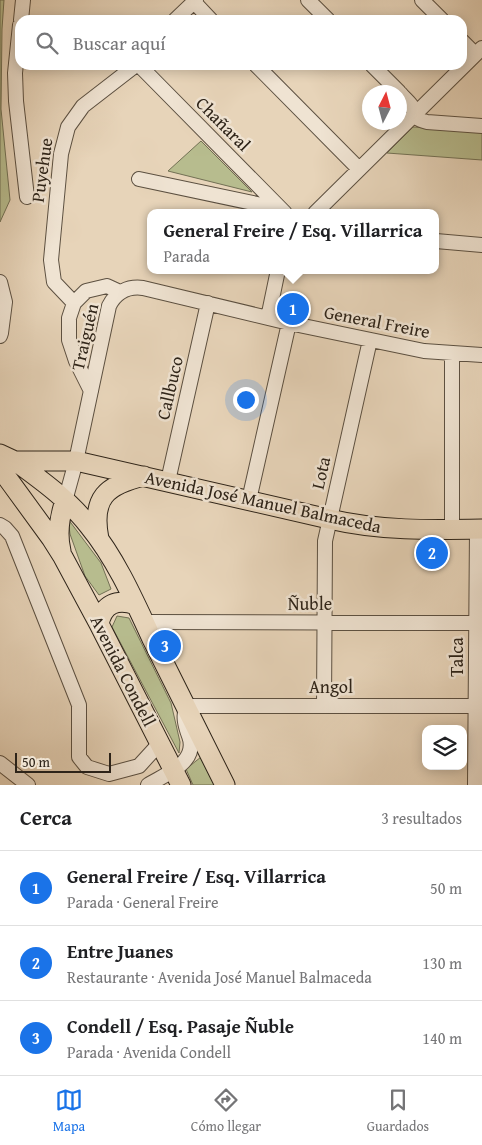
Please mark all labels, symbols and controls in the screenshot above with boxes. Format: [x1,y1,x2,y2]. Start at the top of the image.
search box [15,15,467,70]
icon: search [33,29,61,57]
text: Buscar aquí [73,29,166,57]
north arrow [362,85,407,130]
street label: Chañaral [190,90,257,157]
street label: Puyehue [24,136,59,204]
popup [147,209,439,274]
text: General Freire / Esq. Villarrica [163,216,423,244]
text: Parada [163,244,210,268]
pin: 1 [277,290,309,328]
street label: General Freire [322,298,432,345]
street label: Traiguén [64,301,105,373]
street label: Callbuco [149,353,190,422]
your location [233,387,259,413]
street label: Lota [304,453,337,492]
street label: Avenida José Manuel Balmaceda [143,463,384,540]
pin: 2 [416,534,448,572]
street label: Ñuble [288,590,332,617]
street label: Avenida Condell [84,611,163,731]
pin: 3 [149,627,181,665]
street label: Talca [443,637,470,677]
street label: Angol [309,673,353,700]
map controls [422,725,467,770]
button: layers [422,725,467,770]
scale bar [15,750,111,773]
text: 50 m [22,752,50,772]
text: Cerca [20,802,72,833]
text: 3 resultados [381,806,462,830]
text: General Freire / Esq. Villarrica [67,862,326,890]
text: 1 [32,876,40,900]
text: 50 m [430,876,462,900]
text: Parada · General Freire [67,890,218,914]
text: Entre Juanes [67,937,173,965]
text: 2 [32,951,40,975]
text: 130 m [422,951,462,975]
text: Restaurante · Avenida José Manuel Balmaceda [67,965,372,989]
text: Condell / Esq. Pasaje Ñuble [67,1012,294,1040]
text: 3 [32,1026,40,1050]
text: 140 m [422,1026,462,1050]
text: Parada · Avenida Condell [67,1040,231,1064]
tab: Mapa [53,1086,85,1136]
tab: Cómo llegar [191,1086,261,1136]
tab: Guardados [367,1086,429,1136]

